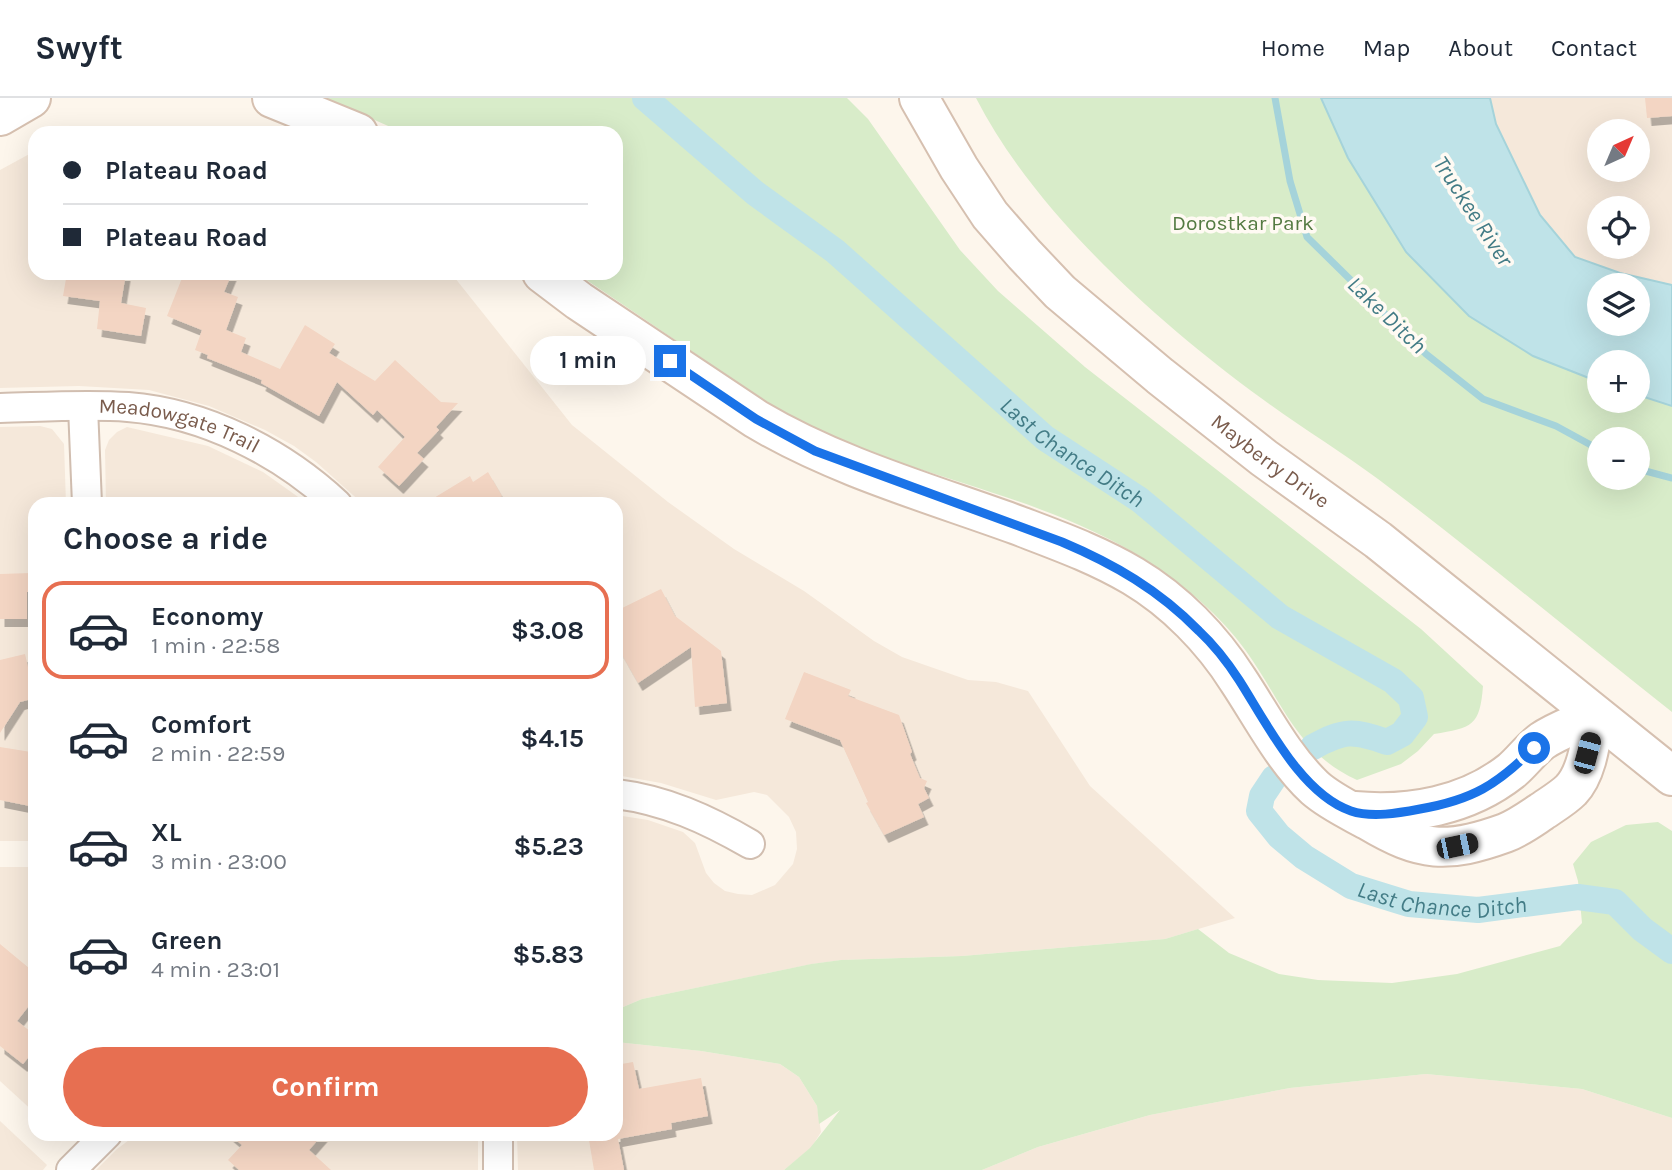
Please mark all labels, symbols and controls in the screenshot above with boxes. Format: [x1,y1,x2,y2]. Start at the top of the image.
text: Swyft [35,29,123,67]
text: Home [1261,34,1325,62]
text: Map [1363,34,1410,62]
text: About [1448,34,1513,62]
text: Contact [1551,34,1637,62]
north arrow [1587,119,1650,182]
map controls [1587,119,1650,490]
water label: Truckee River [1427,151,1519,272]
text: Plateau Road [105,155,268,186]
button: locate [1587,196,1650,259]
park label: Dorostkar Park [1172,211,1314,235]
text: Plateau Road [105,222,268,253]
water label: Lake Ditch [1342,271,1432,359]
button: layers [1587,273,1650,336]
callout: 1 min [530,336,646,386]
route end [654,345,686,377]
text: 1 min [559,347,617,374]
button: + [1587,350,1650,413]
water label: Last Chance Ditch [995,391,1150,513]
street label: Meadowgate Trail [98,394,264,458]
street label: Mayberry Drive [1206,409,1334,513]
button: − [1587,427,1650,490]
text: Choose a ride [63,520,268,557]
icon: car [67,599,130,662]
text: Economy [151,601,263,632]
text: $3.08 [511,615,584,646]
text: 1 min · 22:58 [151,632,280,659]
icon: car [67,707,130,770]
text: Comfort [151,709,252,740]
text: $4.15 [521,723,584,754]
car [1572,730,1603,776]
route start [1518,732,1550,764]
text: 2 min · 22:59 [151,740,285,767]
icon: car [67,815,130,878]
text: XL [151,817,182,848]
text: $5.23 [513,831,584,862]
car [1435,831,1480,861]
text: 3 min · 23:00 [151,848,287,875]
water label: Last Chance Ditch [1354,875,1528,924]
icon: car [67,923,130,986]
text: Green [151,925,223,956]
text: $5.83 [512,939,584,970]
text: 4 min · 23:01 [151,956,280,983]
button: Confirm [63,1047,588,1127]

